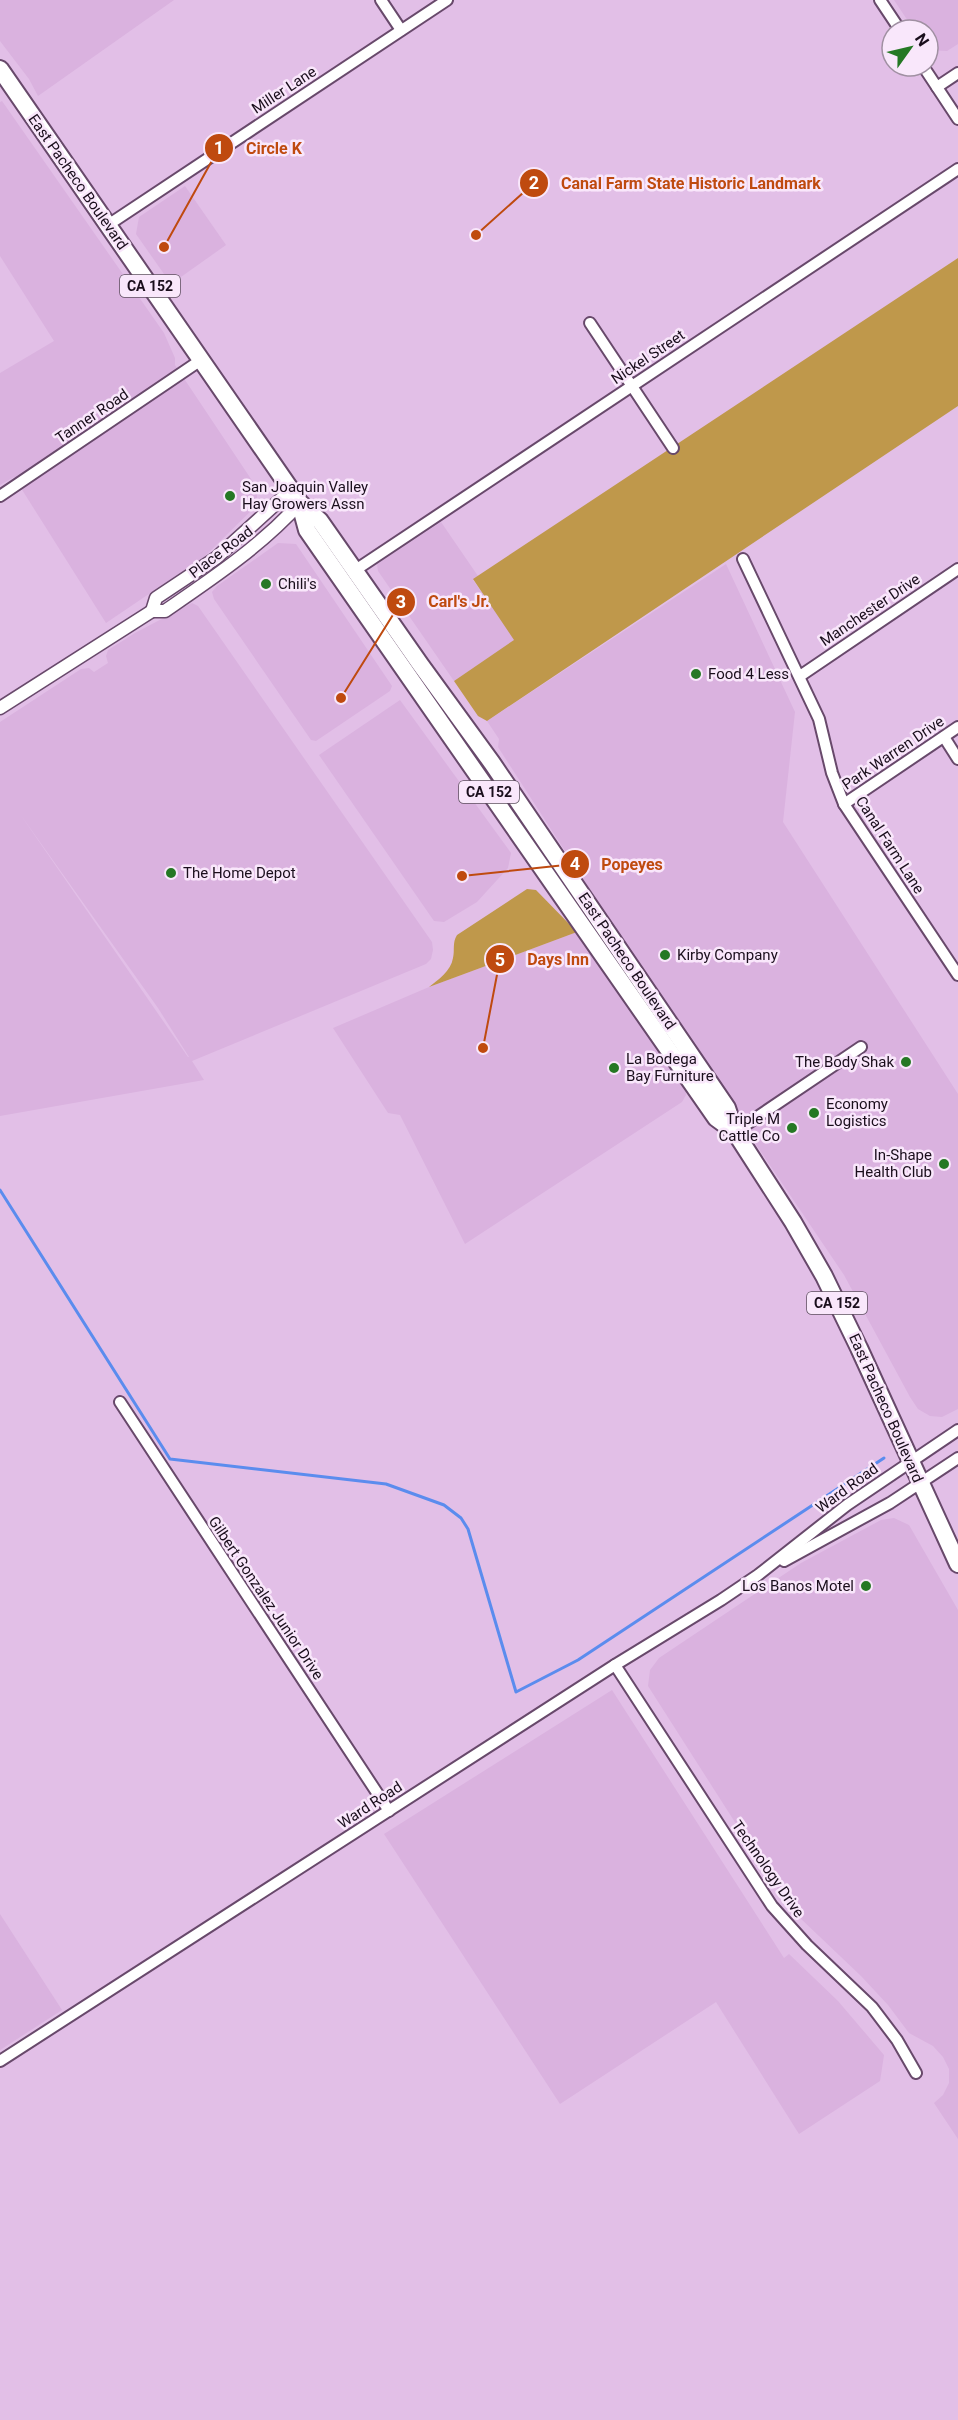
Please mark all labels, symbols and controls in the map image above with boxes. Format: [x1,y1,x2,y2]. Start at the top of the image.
north arrow [880,18,940,78]
text: N [911,30,933,50]
street label: Miller Lane [248,62,320,118]
street label: East Pacheco Boulevard [24,111,132,253]
callout: Circle K [204,131,314,165]
text: 1 [214,137,224,158]
text: Circle K [246,139,303,158]
callout: Canal Farm State Historic Landmark [519,166,833,200]
text: 2 [529,172,539,193]
text: Canal Farm State Historic Landmark [561,174,821,193]
road number: CA 152 [120,275,180,297]
street label: Nickel Street [608,326,688,388]
street label: Tanner Road [52,385,132,447]
place label: San Joaquin Valley Hay Growers Assn [242,478,368,513]
marker: San Joaquin Valley Hay Growers Assn [223,489,237,503]
street label: Place Road [186,522,256,582]
street label: Manchester Drive [817,570,923,650]
place label: Chili's [278,575,317,593]
marker: Chili's [259,577,273,591]
callout: Carl's Jr. [386,585,501,619]
text: 3 [396,591,406,612]
text: Carl's Jr. [428,592,490,611]
place label: Food 4 Less [708,665,789,683]
marker: Food 4 Less [689,667,703,681]
street label: Park Warren Drive [839,712,947,794]
road number: CA 152 [459,781,519,803]
street label: Canal Farm Lane [852,793,928,897]
callout: Popeyes [560,847,675,881]
text: 4 [570,853,580,874]
text: Popeyes [601,855,663,874]
place label: The Home Depot [183,864,296,882]
marker: The Home Depot [164,866,178,880]
street label: East Pacheco Boulevard [574,889,680,1033]
callout: Days Inn [485,942,601,976]
place label: Kirby Company [677,946,778,964]
marker: Kirby Company [658,948,672,962]
text: 5 [495,949,505,970]
text: Days Inn [527,950,589,969]
place label: La Bodega Bay Furniture [626,1050,714,1085]
place label: The Body Shak [795,1053,894,1071]
marker: The Body Shak [899,1055,913,1069]
marker: La Bodega Bay Furniture [607,1061,621,1075]
place label: Economy Logistics [826,1095,888,1130]
marker: Economy Logistics [807,1106,821,1120]
place label: Triple M Cattle Co [719,1110,780,1145]
marker: Triple M Cattle Co [785,1121,799,1135]
place label: In-Shape Health Club [855,1146,932,1181]
marker: In-Shape Health Club [937,1157,951,1171]
road number: CA 152 [807,1292,867,1314]
street label: East Pacheco Boulevard [845,1331,927,1485]
street label: Ward Road [812,1459,882,1517]
street label: Gilbert Gonzalez Junior Drive [205,1513,327,1683]
place label: Los Banos Motel [742,1577,854,1595]
marker: Los Banos Motel [859,1579,873,1593]
street label: Ward Road [335,1778,405,1832]
street label: Technology Drive [728,1817,808,1921]

